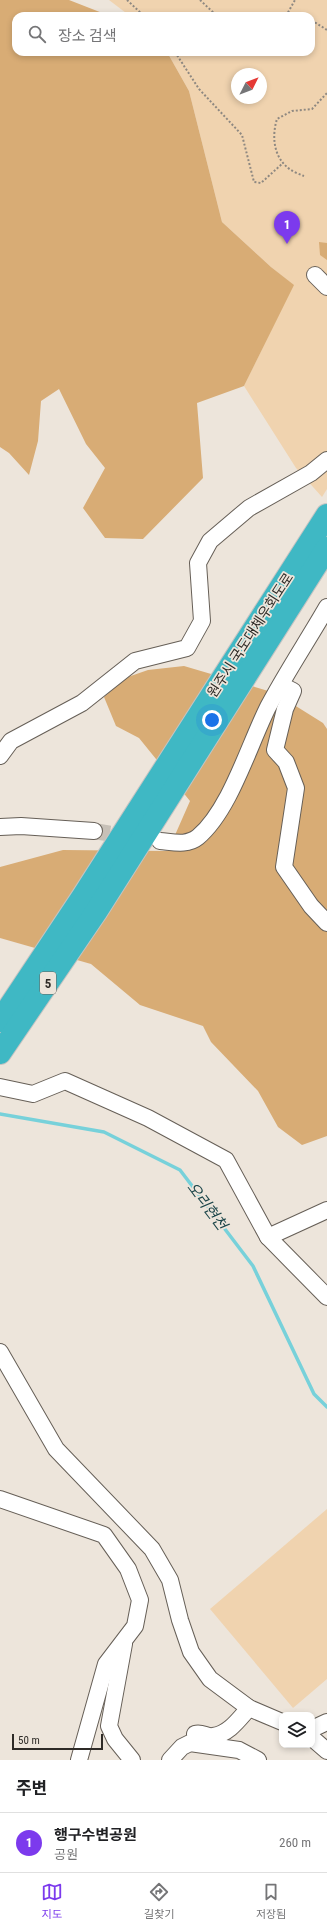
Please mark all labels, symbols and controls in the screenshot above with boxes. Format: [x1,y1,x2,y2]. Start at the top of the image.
search box [12,12,315,56]
icon: search [26,23,48,45]
text: 장소 검색 [58,27,117,45]
north arrow [231,68,267,104]
pin: 1 [274,211,300,244]
street label: 원주시 국도대체우회도로 [204,570,296,700]
your location [202,710,222,730]
road number: 5 [40,972,56,994]
water label: 오리현천 [183,1179,232,1235]
map controls [279,1712,315,1748]
button: layers [279,1712,315,1748]
scale bar [12,1732,103,1751]
text: 50 m [18,1734,40,1747]
text: 주변 [16,1778,47,1798]
text: 행구수변공원 [54,1826,137,1844]
text: 1 [26,1835,32,1850]
text: 260 m [279,1835,311,1850]
text: 공원 [54,1847,78,1862]
tab: 지도 [41,1881,63,1921]
tab: 길찾기 [144,1881,174,1921]
tab: 저장됨 [256,1881,286,1921]

